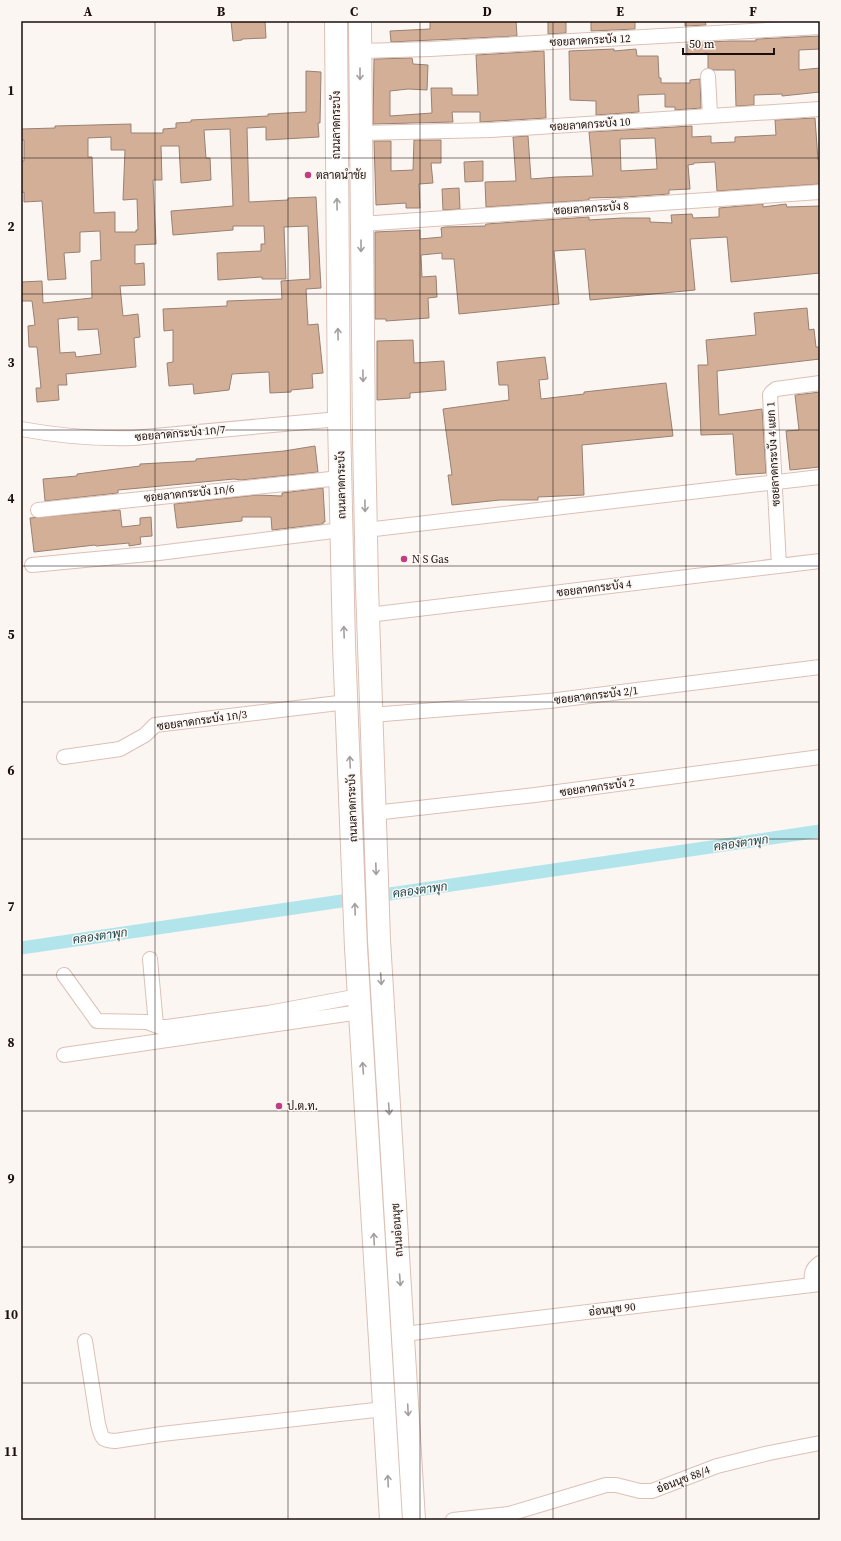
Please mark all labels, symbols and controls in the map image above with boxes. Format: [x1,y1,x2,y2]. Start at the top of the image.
text: A [84,3,93,20]
text: B [217,3,226,20]
text: C [350,3,358,20]
text: D [482,3,492,20]
text: E [616,3,624,20]
text: F [749,3,757,20]
scale bar [683,30,774,56]
street label: ซอยลาดกระบัง 12 [549,31,631,50]
text: 50 m [689,36,715,52]
one-way arrow [356,67,364,80]
text: 1 [7,82,15,99]
street label: ถนนลาดกระบัง [329,91,344,159]
street label: ซอยลาดกระบัง 10 [549,114,631,135]
place label: ตลาดนำชัย [316,168,366,183]
marker: ตลาดนำชัย [303,170,313,180]
one-way arrow [333,198,341,211]
street label: ซอยลาดกระบัง 8 [553,198,629,219]
text: 2 [7,218,15,235]
one-way arrow [357,239,365,252]
one-way arrow [334,328,342,341]
text: 3 [7,354,15,371]
one-way arrow [359,369,367,382]
street label: ซอยลาดกระบัง 4 แยก 1 [763,401,784,507]
street label: ซอยลาดกระบัง 1ก/7 [134,422,226,445]
street label: ถนนลาดกระบัง [333,451,350,519]
street label: ซอยลาดกระบัง 1ก/6 [143,481,236,506]
text: 4 [7,490,15,507]
one-way arrow [362,499,369,512]
place label: N S Gas [412,552,449,567]
marker: N S Gas [399,554,409,564]
street label: ซอยลาดกระบัง 4 [556,576,633,601]
text: 5 [7,626,15,643]
one-way arrow [340,626,348,639]
street label: ซอยลาดกระบัง 2/1 [553,683,639,708]
street label: ซอยลาดกระบัง 1ก/3 [156,707,249,734]
one-way arrow [346,756,353,769]
text: 6 [7,762,15,779]
street label: ถนนลาดกระบัง [344,774,361,842]
street label: ซอยลาดกระบัง 2 [559,775,636,800]
water label: คลองตาพุก [712,831,770,856]
one-way arrow [373,862,380,875]
water label: คลองตาพุก [391,878,449,903]
text: 7 [7,898,15,915]
one-way arrow [351,903,359,916]
water label: คลองตาพุก [71,924,129,949]
one-way arrow [377,972,385,985]
text: 8 [7,1034,15,1051]
one-way arrow [360,1062,367,1075]
place label: ป.ต.ท. [287,1099,318,1114]
marker: ป.ต.ท. [274,1101,284,1111]
one-way arrow [386,1102,393,1115]
text: 9 [7,1170,15,1187]
street label: ถนนอ่อนนุช [388,1202,408,1257]
one-way arrow [371,1233,378,1246]
one-way arrow [397,1273,404,1286]
street label: อ่อนนุช 90 [588,1299,637,1321]
text: 10 [4,1306,18,1323]
one-way arrow [404,1403,411,1416]
text: 11 [4,1443,18,1460]
street label: อ่อนนุช 88/4 [654,1462,713,1497]
one-way arrow [385,1475,392,1488]

